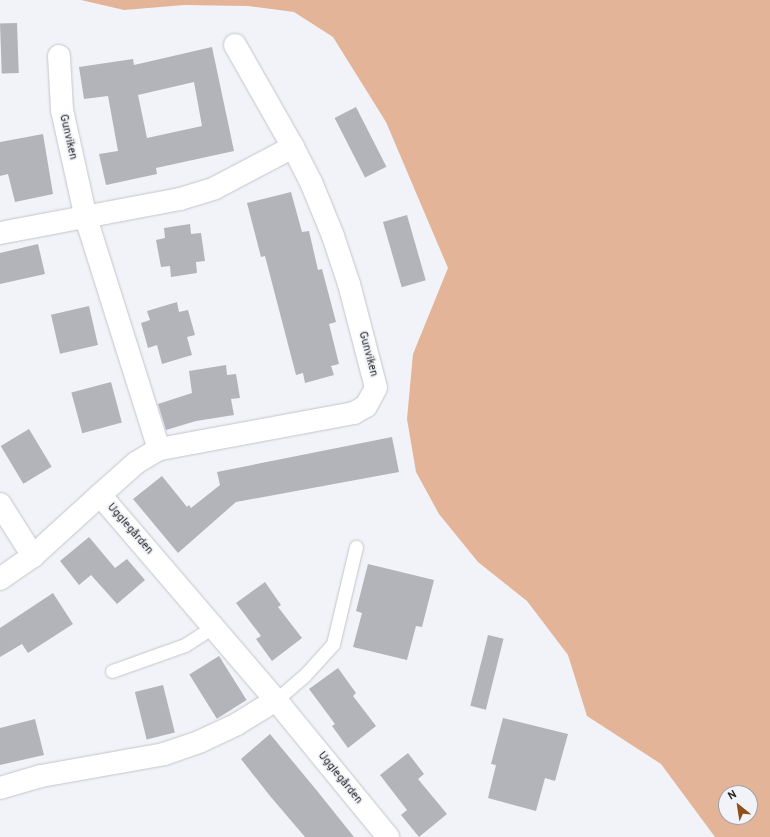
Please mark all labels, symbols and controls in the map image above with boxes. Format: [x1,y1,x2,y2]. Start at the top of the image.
street label: Gunviken [56,113,80,161]
street label: Gunviken [356,330,380,378]
street label: Ugglegården [104,501,156,557]
street label: Ugglegården [315,749,365,807]
north arrow [718,785,758,825]
text: N [726,787,739,804]

